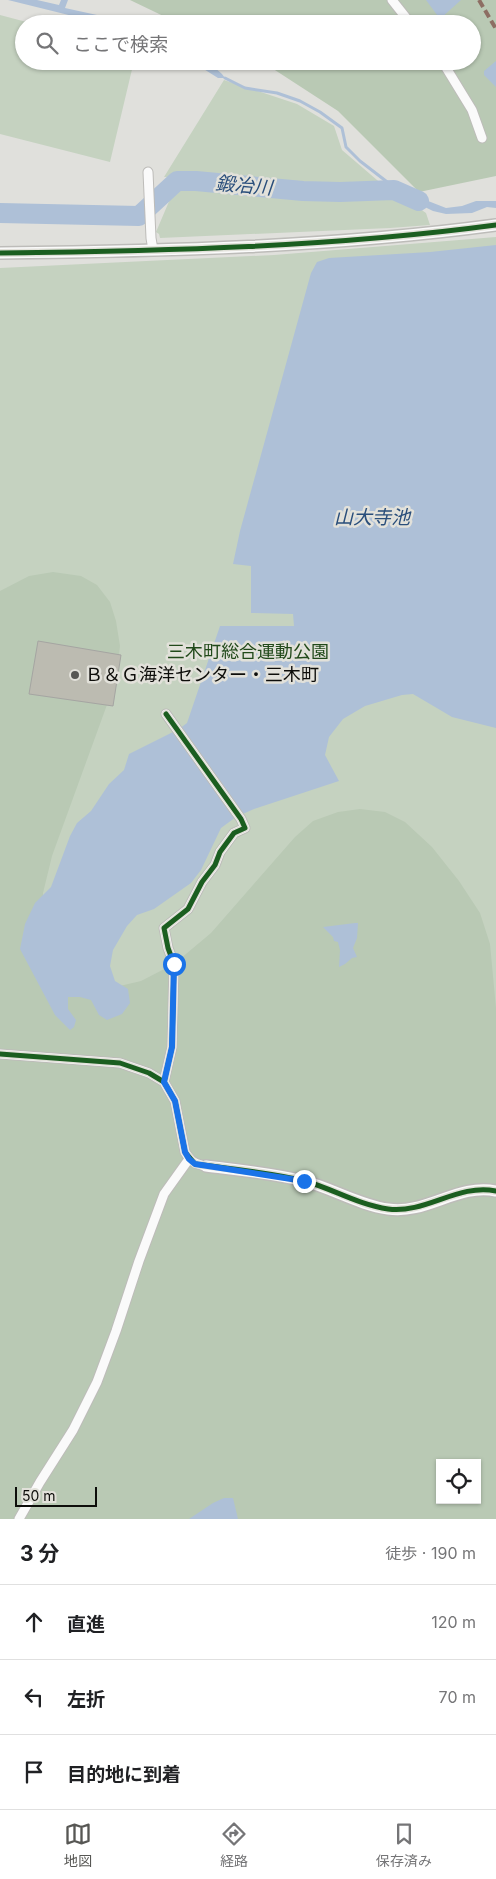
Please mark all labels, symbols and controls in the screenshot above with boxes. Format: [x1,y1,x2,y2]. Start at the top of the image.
search box [15,15,481,70]
icon: search [33,29,61,57]
text: ここで検索 [73,33,168,56]
water label: 鍛冶川 [215,172,275,200]
water label: 山大寺池 [334,506,412,529]
park label: 三木町総合運動公園 [167,641,329,662]
place label: Ｂ＆Ｇ海洋センター・三木町 [85,664,319,685]
marker: Ｂ＆Ｇ海洋センター・三木町 [69,669,81,681]
route start [163,953,186,976]
route end [293,1170,316,1193]
map controls [436,1459,481,1504]
button: locate [436,1459,481,1504]
scale bar [15,1484,98,1507]
text: 50 m [22,1487,56,1504]
text: 3 分 [20,1541,60,1566]
text: 徒歩 · 190 m [385,1543,476,1563]
icon: ahead [20,1608,48,1636]
text: 120 m [431,1612,476,1632]
text: 直進 [67,1613,105,1636]
icon: left [20,1683,48,1711]
text: 70 m [439,1687,476,1707]
text: 左折 [67,1688,105,1711]
icon: arrive [20,1758,48,1786]
text: 目的地に到着 [67,1763,181,1786]
tab: 地図 [64,1820,92,1870]
tab: 経路 [220,1820,248,1870]
tab: 保存済み [376,1820,432,1870]

